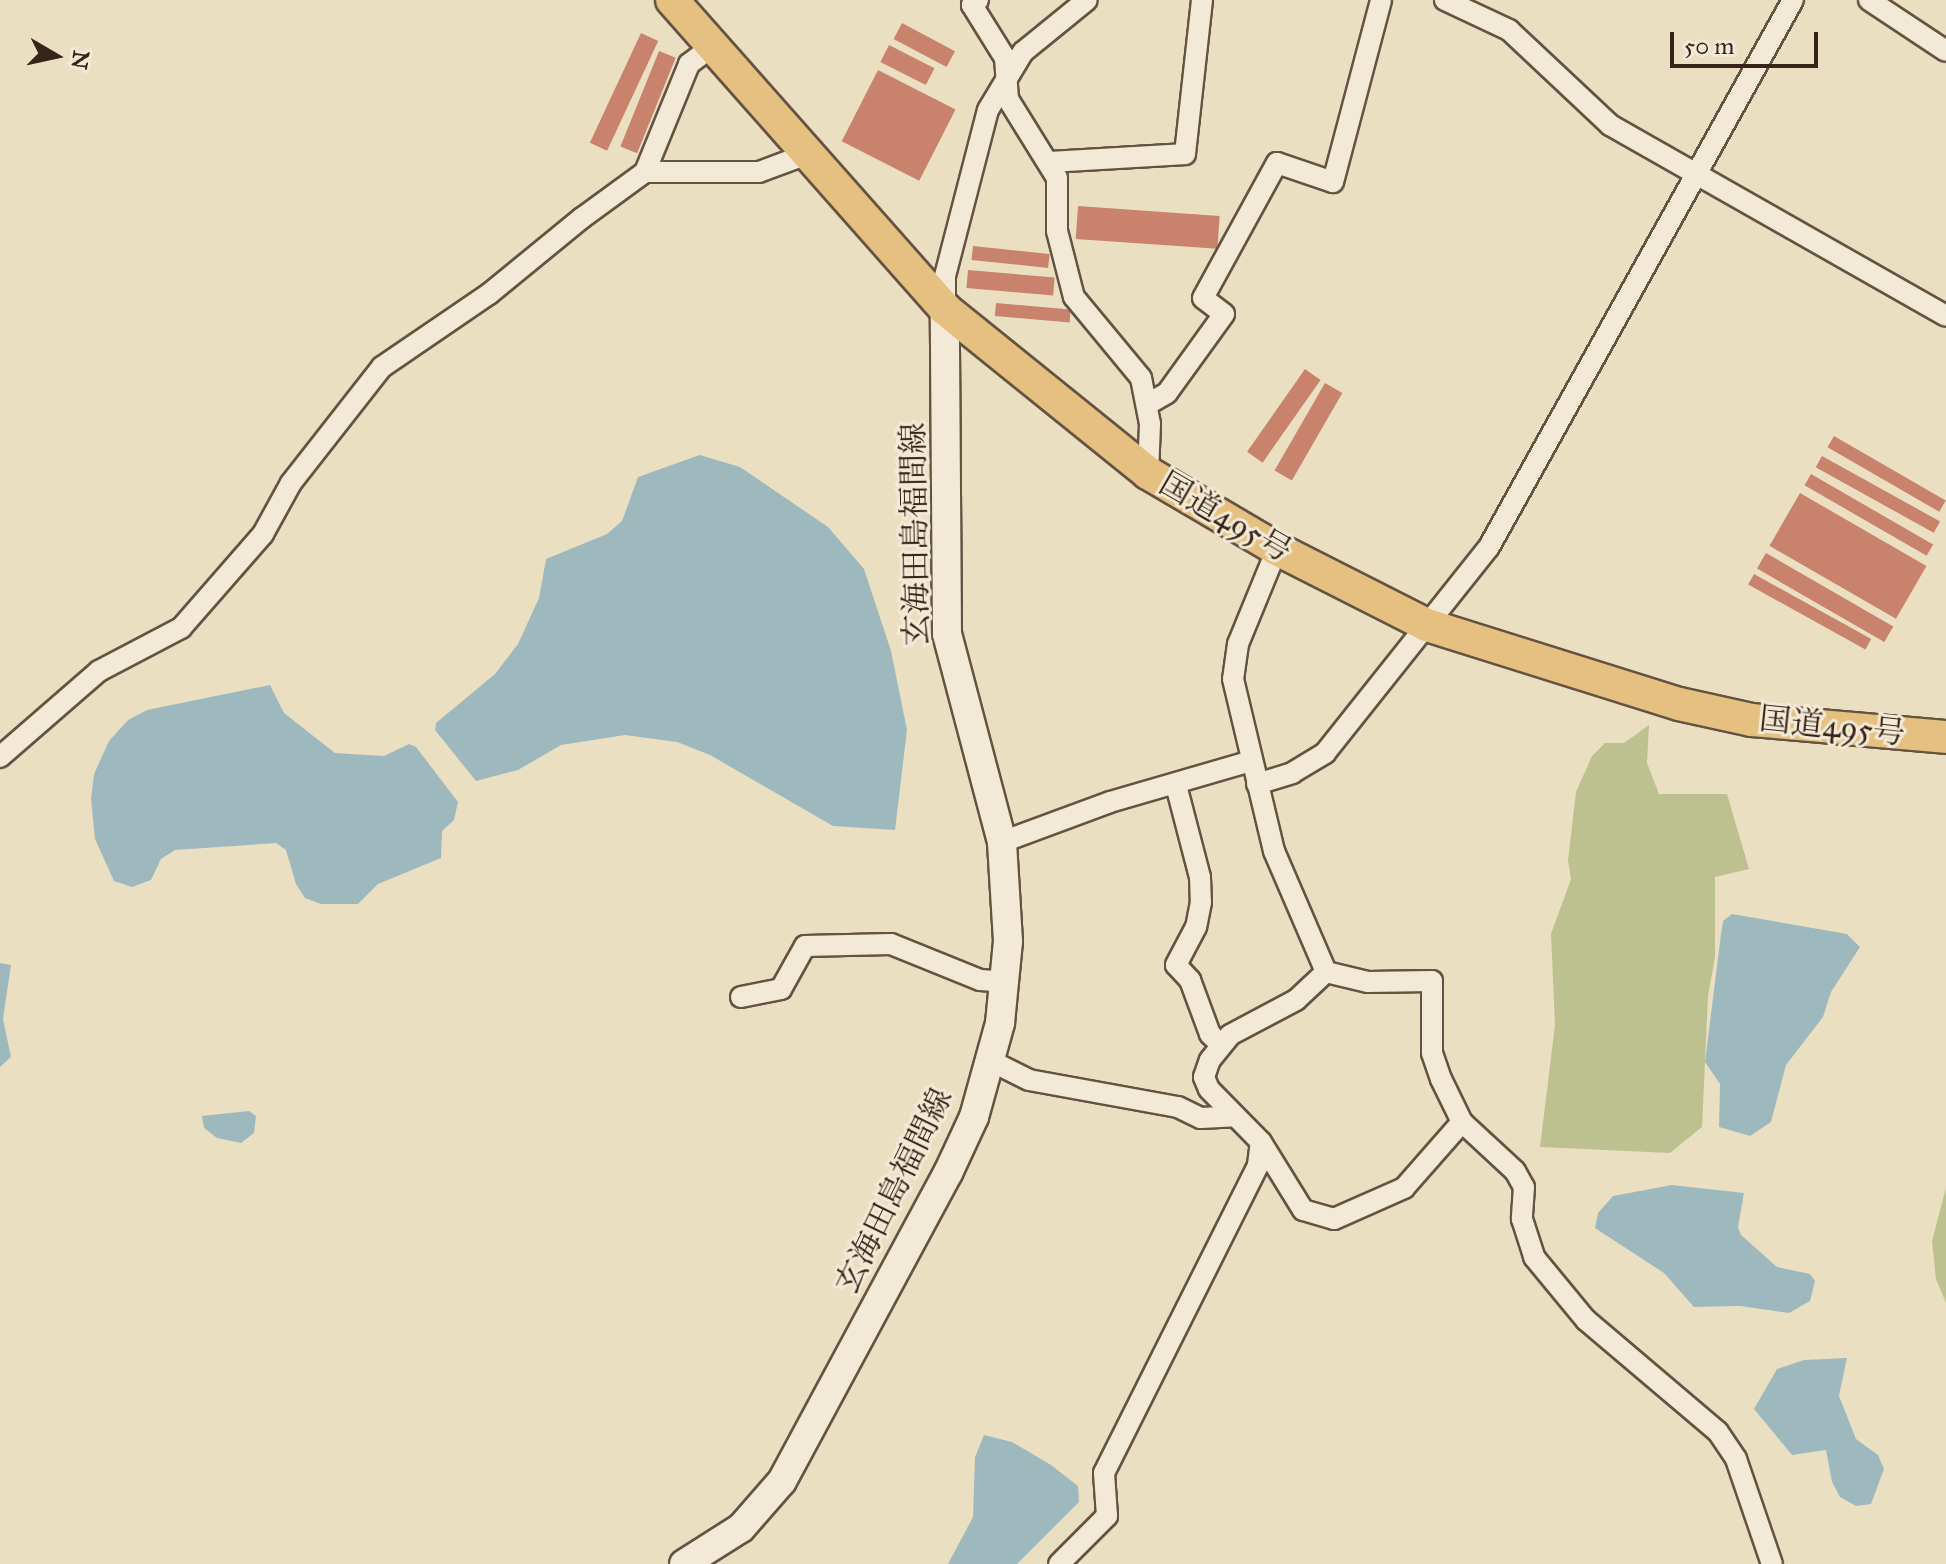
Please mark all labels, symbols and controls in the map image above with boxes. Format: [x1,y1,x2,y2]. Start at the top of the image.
north arrow [16,16,96,96]
scale bar [1674,16,1822,66]
text: 50 m [1684,31,1734,61]
text: N [65,48,95,71]
street label: 玄海田島福間線 [895,422,937,646]
street label: 国道495号 [1152,465,1298,571]
street label: 国道495号 [1757,700,1907,754]
street label: 玄海田島福間線 [829,1082,961,1300]

